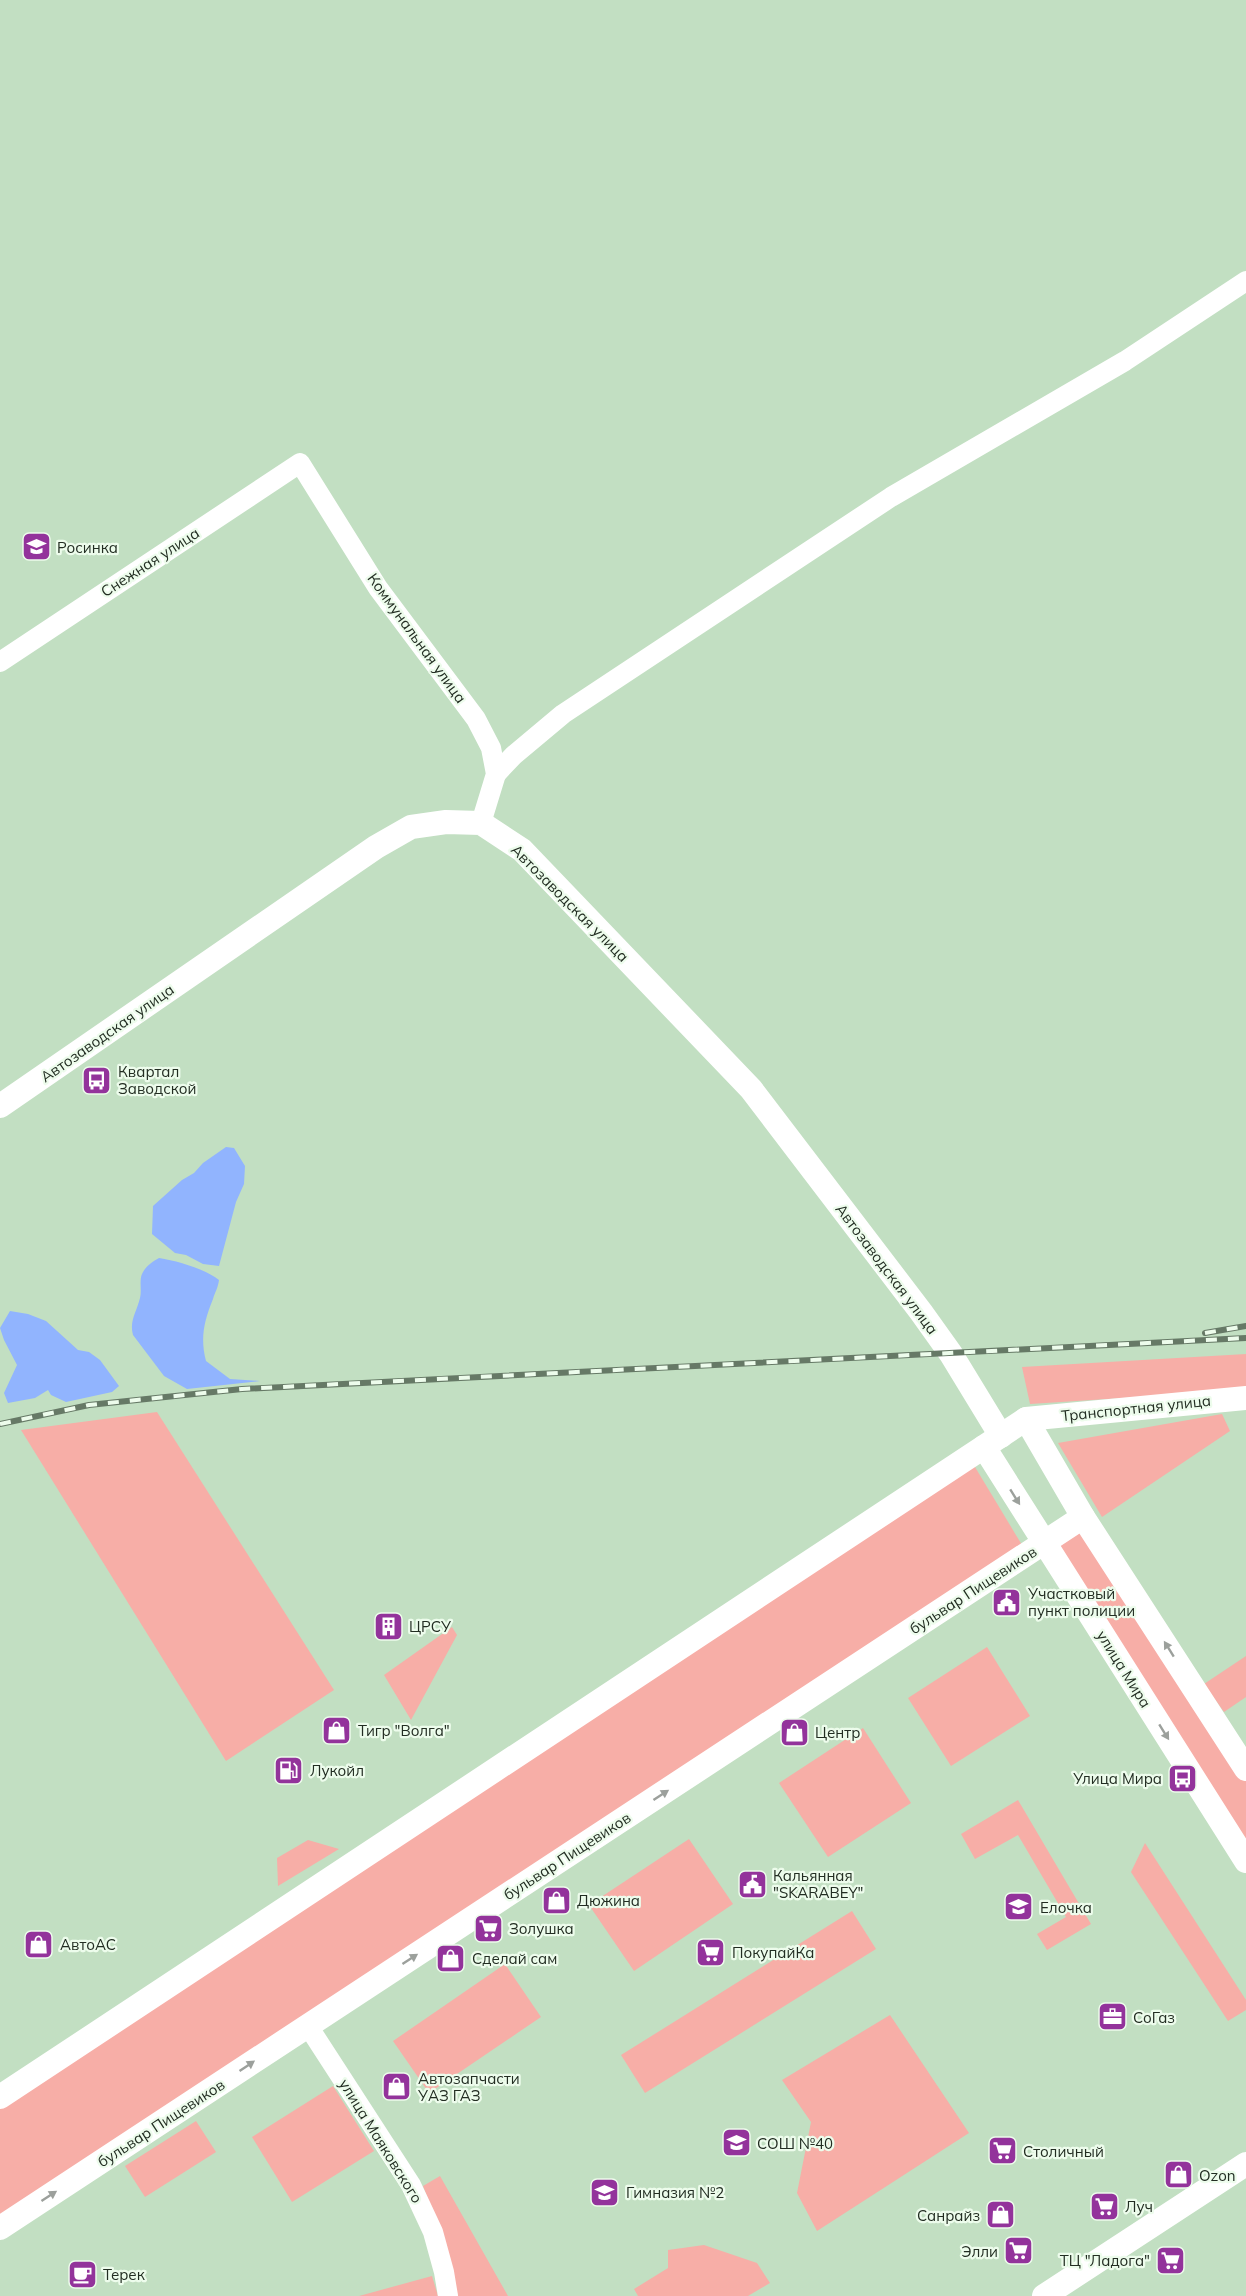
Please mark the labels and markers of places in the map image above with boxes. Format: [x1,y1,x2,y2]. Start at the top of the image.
school or university icon: Росинка [20,531,52,563]
place label: Росинка [57,538,118,557]
place label: Квартал Заводской [118,1062,196,1098]
bus stop icon: Квартал Заводской [81,1064,113,1096]
place label: Участковый пункт полиции [1027,1584,1135,1620]
public building icon: Участковый пункт полиции [991,1586,1023,1618]
building icon: ЦРСУ [372,1610,404,1642]
place label: ЦРСУ [409,1617,451,1636]
shop icon: Тигр "Волга" [321,1714,353,1746]
shop icon: Центр [778,1716,810,1748]
place label: Тигр "Волга" [358,1721,450,1740]
place label: Центр [815,1723,860,1742]
fuel station icon: Лукойл [273,1754,305,1786]
place label: Лукойл [310,1761,364,1780]
bus stop icon: Улица Мира [1167,1762,1199,1794]
place label: Улица Мира [1072,1769,1162,1788]
place label: Кальянная "SKARABEY" [773,1866,863,1902]
public building icon: Кальянная "SKARABEY" [736,1868,768,1900]
shop icon: Дюжина [540,1884,572,1916]
place label: Дюжина [577,1891,640,1910]
school or university icon: Елочка [1003,1891,1035,1923]
place label: Елочка [1040,1898,1092,1917]
supermarket icon: Золушка [472,1912,504,1944]
place label: Золушка [509,1919,574,1938]
shop icon: АвтоАС [23,1928,55,1960]
place label: АвтоАС [60,1935,116,1954]
supermarket icon: ПокупайКа [695,1936,727,1968]
shop icon: Сделай сам [435,1942,467,1974]
place label: ПокупайКа [732,1943,814,1962]
place label: Сделай сам [472,1949,557,1968]
office icon: СоГаз [1096,2001,1128,2033]
place label: СоГаз [1133,2008,1175,2027]
place label: Автозапчасти УАЗ ГАЗ [417,2069,520,2105]
shop icon: Автозапчасти УАЗ ГАЗ [381,2071,413,2103]
school or university icon: СОШ №40 [720,2127,752,2159]
place label: СОШ №40 [757,2134,833,2153]
supermarket icon: Столичный [986,2135,1018,2167]
place label: Столичный [1023,2142,1104,2161]
shop icon: Ozon [1162,2159,1194,2191]
place label: Ozon [1199,2166,1236,2185]
school or university icon: Гимназия №2 [589,2176,621,2208]
place label: Гимназия №2 [626,2183,724,2202]
supermarket icon: Луч [1088,2190,1120,2222]
place label: Луч [1125,2197,1153,2216]
shop icon: Санрайз [985,2199,1017,2231]
place label: Санрайз [917,2206,980,2225]
supermarket icon: Элли [1003,2235,1035,2267]
place label: Элли [961,2242,998,2261]
supermarket icon: ТЦ "Ладога" [1155,2244,1187,2276]
place label: ТЦ "Ладога" [1060,2251,1150,2270]
cafe icon: Терек [66,2258,98,2290]
place label: Терек [103,2265,146,2284]

